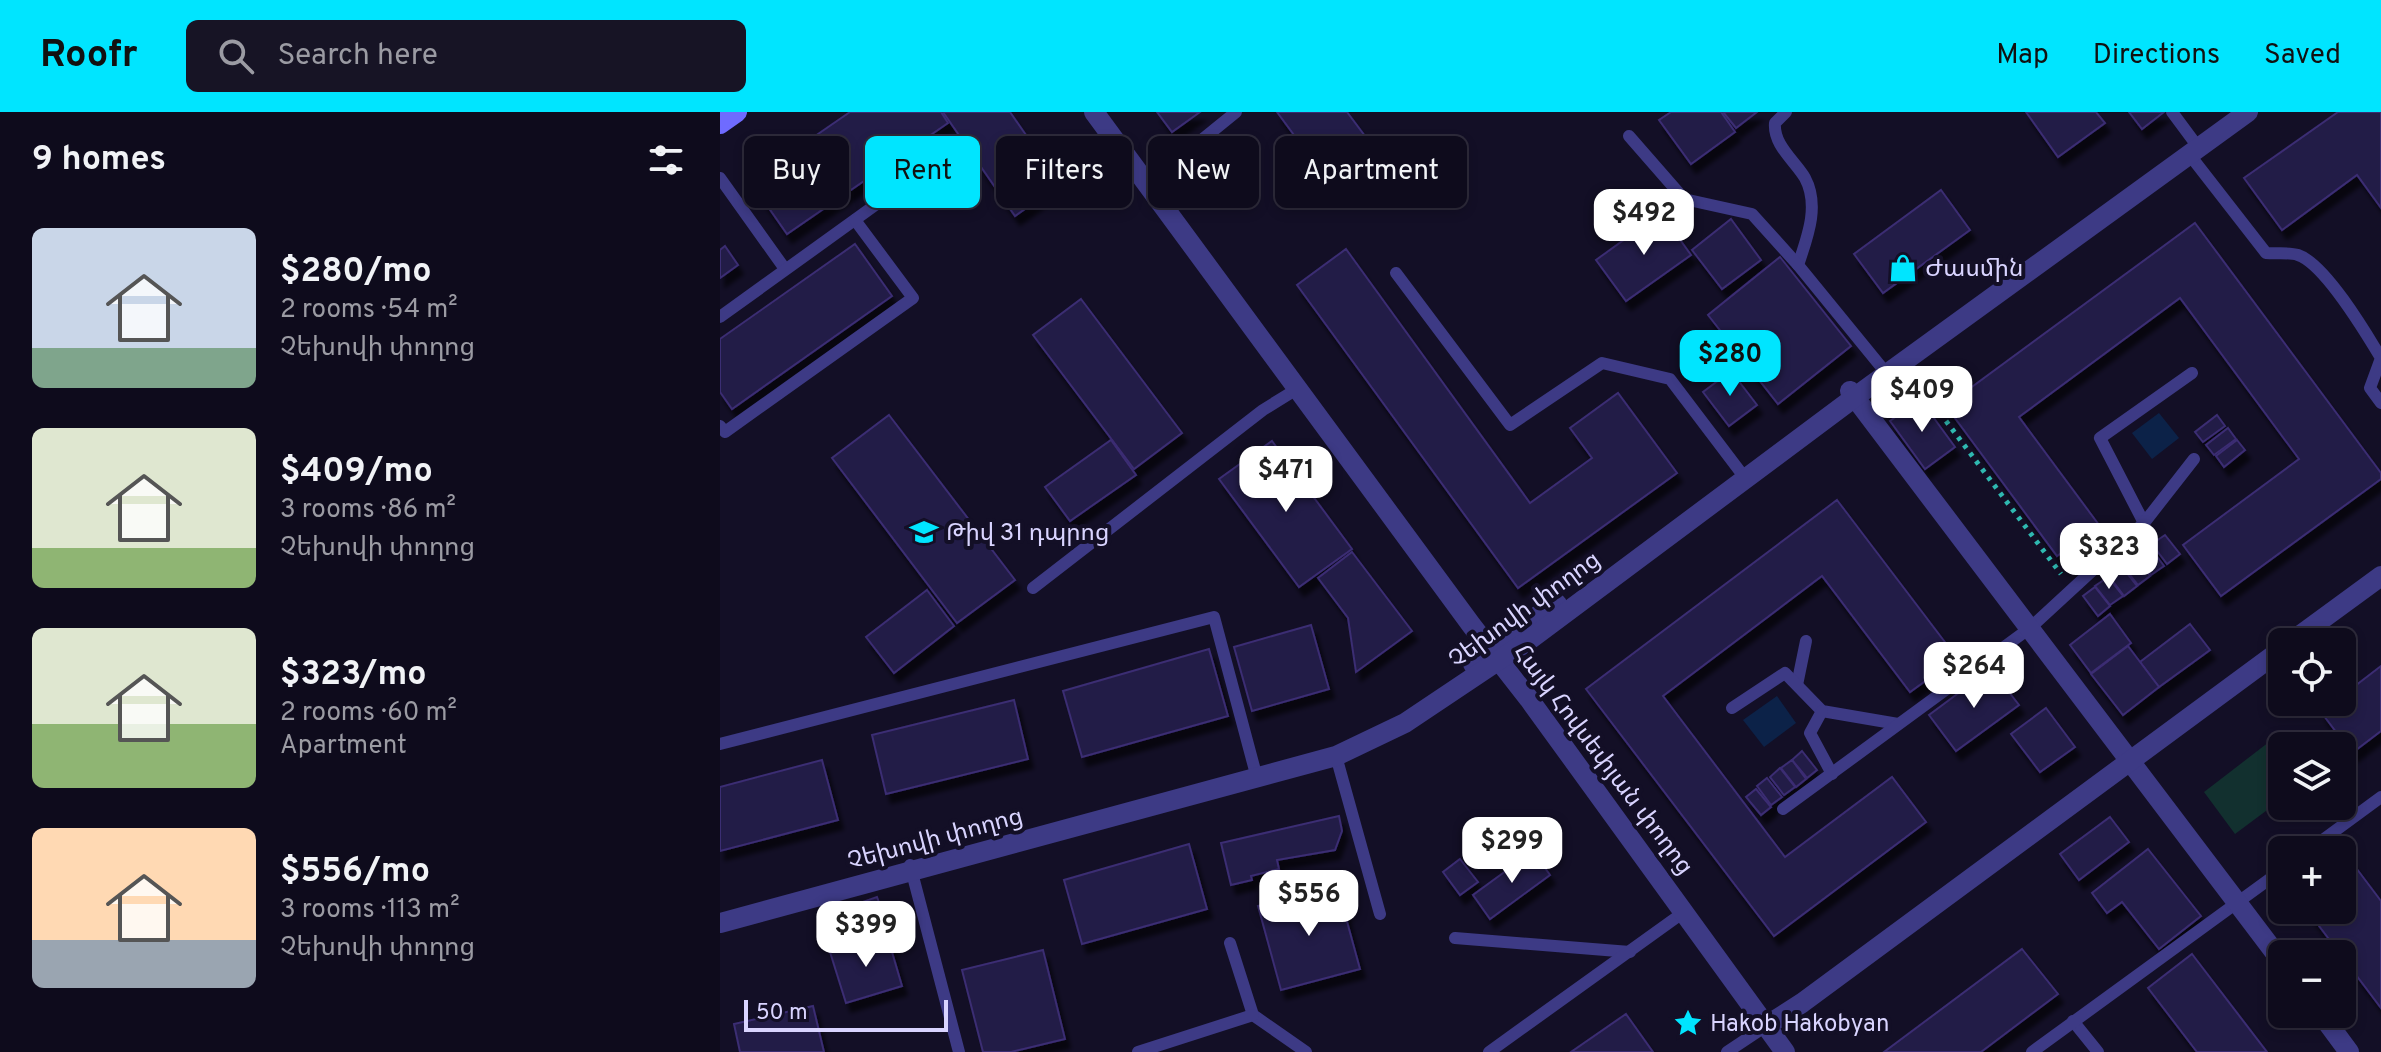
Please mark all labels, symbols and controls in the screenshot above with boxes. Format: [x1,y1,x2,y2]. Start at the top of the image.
search box [186,20,746,92]
text: Roofr [40,32,138,81]
icon: search [214,34,258,78]
text: Search here [278,38,438,75]
text: Map [1996,38,2049,74]
text: Directions [2093,38,2220,74]
text: Saved [2264,38,2341,74]
chip: Buy [744,136,849,208]
chip: Rent [865,136,980,208]
chip: Filters [996,136,1132,208]
chip: New [1148,136,1259,208]
chip: Apartment [1275,136,1467,208]
icon: filters [644,138,688,182]
text: 9 homes [32,139,166,182]
pin: $492 [1597,189,1691,257]
text: $492 [1612,198,1676,231]
text: $280/mo [280,251,432,294]
shop icon: Ժասմին [1888,253,1918,283]
place label: Ժասմին [1925,255,2023,285]
icon: home [96,260,192,356]
text: 2 rooms · 54 m² [280,294,458,327]
pin: $280 [1683,330,1777,398]
text: Չեխովի փողոց [280,332,475,365]
text: $280 [1698,339,1762,372]
pin: $409 [1875,366,1969,434]
text: $409 [1889,375,1955,408]
pin: $471 [1239,446,1333,514]
text: $409/mo [280,451,433,494]
text: $471 [1257,455,1315,488]
icon: home [96,460,192,556]
text: 3 rooms · 86 m² [280,494,456,527]
school or university icon: Թիվ 31 դպրոց [909,517,939,547]
place label: Թիվ 31 դպրոց [946,519,1109,549]
pin: $323 [2062,523,2156,591]
text: Չեխովի փողոց [280,532,475,565]
text: $323 [2078,532,2140,565]
street label: Չեխովի փողոց [1444,546,1607,676]
map controls [2268,628,2356,1028]
button: locate [2268,628,2356,716]
street label: Հայկ Հովսեփյան փողոց [1506,639,1699,881]
pin: $264 [1927,642,2021,710]
text: $264 [1942,651,2006,684]
text: $323/mo [280,654,427,697]
icon: home [96,660,192,756]
text: 2 rooms · 60 m² [280,697,457,730]
text: Apartment [280,730,407,763]
button: layers [2268,732,2356,820]
street label: Չեխովի փողոց [845,802,1026,878]
pin: $299 [1465,817,1559,885]
text: $299 [1480,826,1544,859]
button: + [2268,836,2356,924]
text: $556/mo [280,851,430,894]
icon: home [96,860,192,956]
pin: $556 [1262,870,1356,938]
text: $556 [1277,879,1341,912]
text: 3 rooms · 113 m² [280,894,460,927]
pin: $399 [819,901,913,969]
text: $399 [834,910,898,943]
text: Չեխովի փողոց [280,932,475,965]
button: − [2268,940,2356,1028]
scale bar [744,996,948,1032]
text: 50 m [756,1000,808,1027]
place icon: Hakob Hakobyan [1673,1008,1703,1038]
place label: Hakob Hakobyan [1710,1010,1889,1040]

